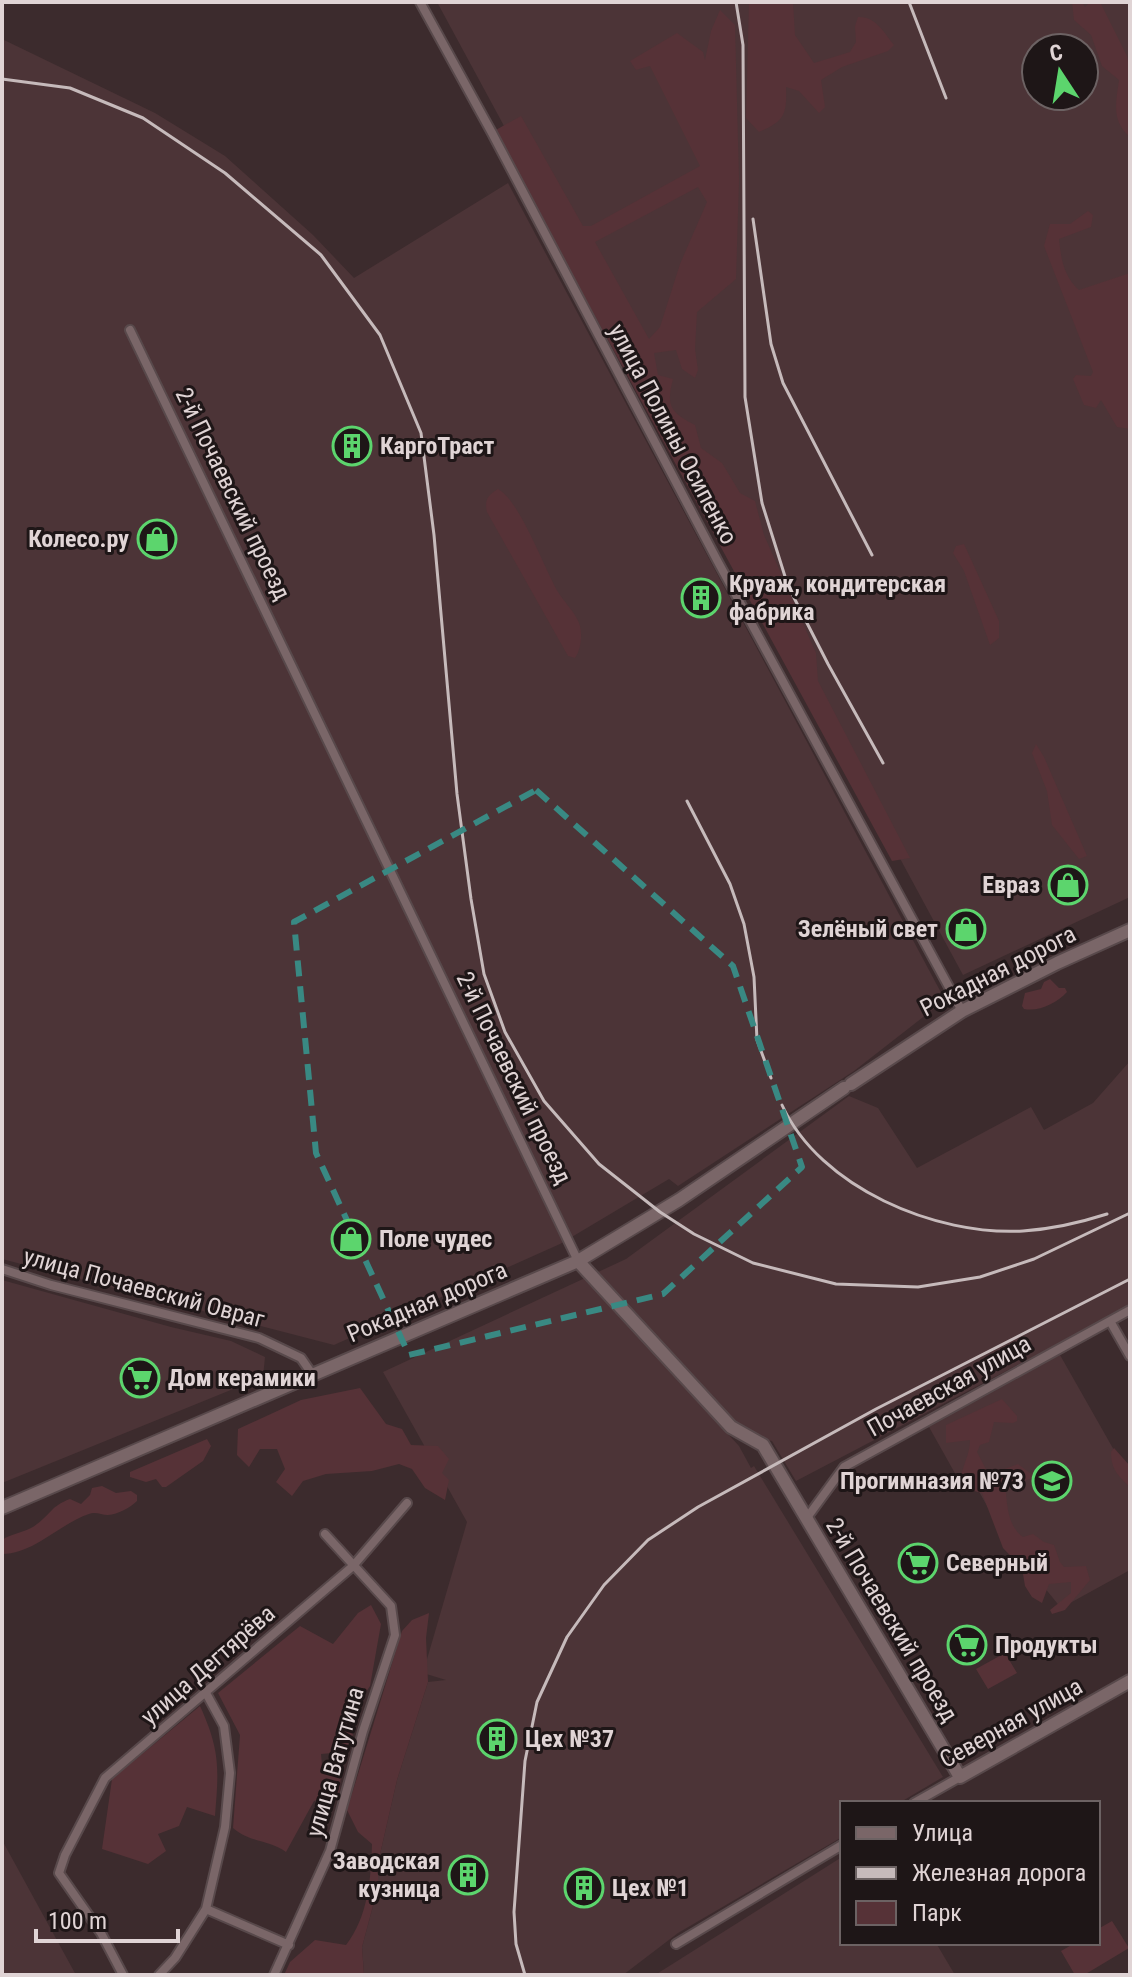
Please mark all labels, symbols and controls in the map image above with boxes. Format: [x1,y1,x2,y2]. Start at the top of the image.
north arrow [1020,32,1100,112]
text: С [1047,39,1065,66]
street label: улица Полины Осипенко [603,319,743,549]
street label: 2-й Почаевский проезд [169,383,297,605]
building icon: КаргоТраст [331,425,373,467]
place label: КаргоТраст [380,432,495,460]
shop icon: Колесо.ру [136,518,178,560]
place label: Колесо.ру [28,525,129,553]
place label: Круаж, кондитерская фабрика [729,570,946,626]
building icon: Круаж, кондитерская фабрика [680,577,722,619]
shop icon: Евраз [1047,864,1089,906]
place label: Евраз [982,871,1040,899]
shop icon: Зелёный свет [945,908,987,950]
place label: Зелёный свет [798,915,938,943]
street label: Рокадная дорога [915,920,1081,1022]
street label: 2-й Почаевский проезд [450,967,578,1189]
shop icon: Поле чудес [330,1218,372,1260]
place label: Поле чудес [379,1225,492,1253]
street label: улица Почаевский Овраг [21,1242,268,1334]
street label: Рокадная дорога [343,1256,511,1348]
street label: Почаевская улица [862,1330,1036,1442]
supermarket icon: Дом керамики [119,1357,161,1399]
place label: Дом керамики [168,1364,316,1392]
school or university icon: Прогимназия №73 [1031,1460,1073,1502]
place label: Прогимназия №73 [840,1467,1024,1495]
street label: 2-й Почаевский проезд [820,1513,964,1727]
supermarket icon: Северный [897,1542,939,1584]
place label: Северный [946,1549,1048,1577]
street label: улица Дегтярёва [135,1599,281,1731]
supermarket icon: Продукты [946,1624,988,1666]
place label: Продукты [995,1631,1098,1659]
street label: Северная улица [935,1672,1087,1774]
street label: улица Ватутина [300,1684,370,1840]
building icon: Цех №37 [476,1718,518,1760]
place label: Цех №37 [525,1725,614,1753]
legend [840,1801,1100,1945]
text: Улица [912,1819,973,1847]
place label: Заводская кузница [333,1847,440,1903]
building icon: Заводская кузница [447,1854,489,1896]
text: Железная дорога [912,1859,1086,1887]
building icon: Цех №1 [563,1867,605,1909]
place label: Цех №1 [612,1874,689,1902]
scale bar [36,1893,178,1943]
text: Парк [912,1899,962,1927]
text: 100 m [48,1907,107,1935]

